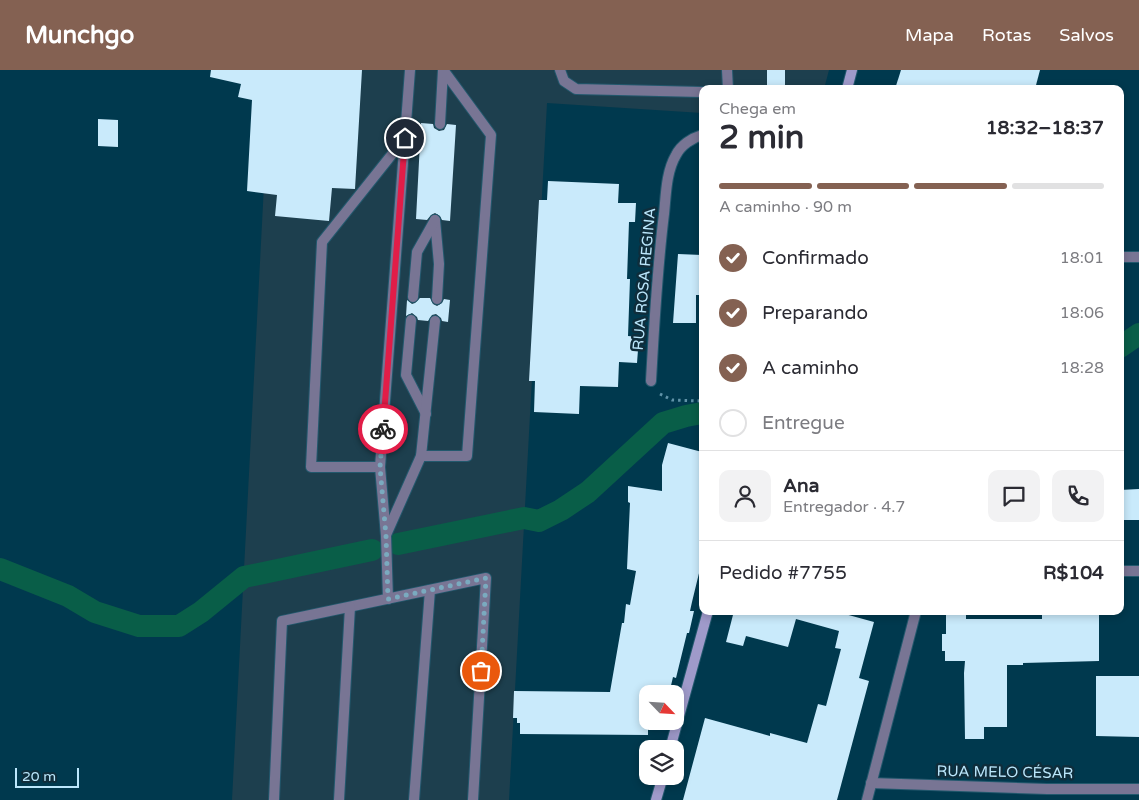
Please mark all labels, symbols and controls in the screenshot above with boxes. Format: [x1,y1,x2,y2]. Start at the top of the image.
text: Munchgo [25,21,134,50]
text: Mapa [905,24,954,46]
text: Rotas [982,24,1031,46]
text: Salvos [1059,24,1114,46]
text: Chega em [719,99,796,119]
pin [384,117,426,159]
text: 18:32–18:37 [986,117,1104,139]
text: 2 min [719,119,804,157]
icon: home [391,124,419,152]
text: A caminho · 90 m [719,197,852,217]
street label: RUA ROSA REGINA [629,207,659,351]
icon: check [719,244,747,272]
text: Confirmado [762,247,869,269]
text: 18:01 [1060,248,1104,268]
icon: check [719,299,747,327]
text: Preparando [762,302,868,324]
text: 18:06 [1060,303,1104,323]
icon: check [719,354,747,382]
text: A caminho [762,357,859,379]
text: 18:28 [1060,358,1104,378]
courier [358,404,408,454]
text: Entregue [762,412,845,434]
icon: bike [369,415,397,443]
button: person [719,470,771,522]
button: chat [988,470,1040,522]
button: phone [1052,470,1104,522]
text: Ana [783,475,819,497]
text: Entregador · 4.7 [783,497,905,517]
text: Pedido #7755 [719,562,847,584]
text: R$104 [1043,562,1104,584]
pin [460,650,502,692]
icon: bag [467,657,495,685]
north arrow [639,685,684,730]
map controls [639,685,684,785]
button: layers [639,740,684,785]
street label: RUA MELO CÉSAR [936,762,1074,782]
scale bar [15,765,79,788]
text: 20 m [22,768,56,785]

